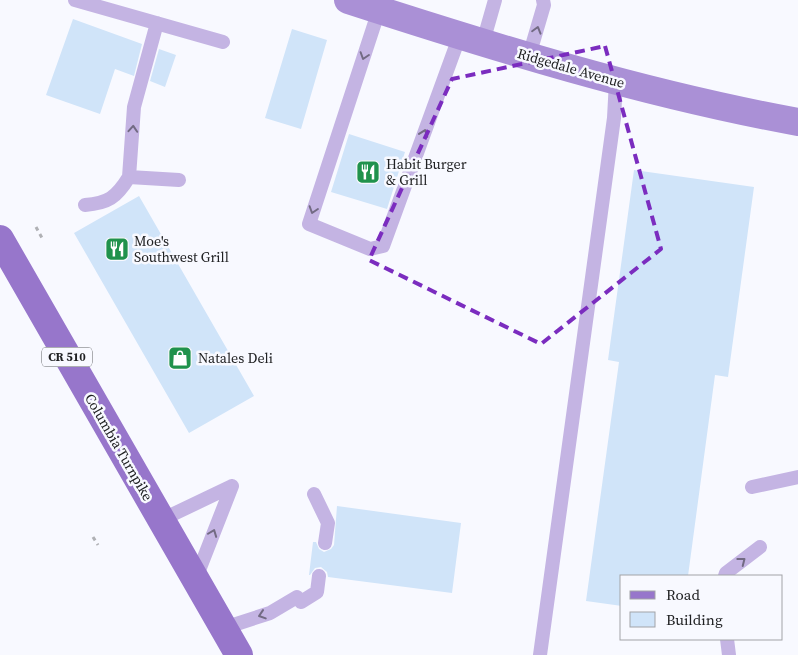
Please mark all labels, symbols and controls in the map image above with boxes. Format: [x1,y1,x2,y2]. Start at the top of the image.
one-way arrow [531,27,541,35]
street label: Ridgedale Avenue [515,43,627,93]
one-way arrow [360,51,370,60]
one-way arrow [127,124,138,132]
one-way arrow [418,129,428,138]
place label: Habit Burger & Grill [386,154,467,190]
restaurant icon: Habit Burger & Grill [355,159,381,185]
one-way arrow [309,206,319,214]
place label: Moe's Southwest Grill [134,231,229,267]
restaurant icon: Moe's Southwest Grill [104,236,130,262]
shop icon: Natales Deli [167,345,193,371]
road number: CR 510 [42,348,92,367]
place label: Natales Deli [198,348,273,368]
street label: Columbia Turnpike [80,390,158,504]
one-way arrow [207,529,218,538]
one-way arrow [736,558,746,567]
legend [620,575,783,640]
text: Road [666,584,700,605]
text: Building [666,609,723,630]
one-way arrow [258,610,267,620]

